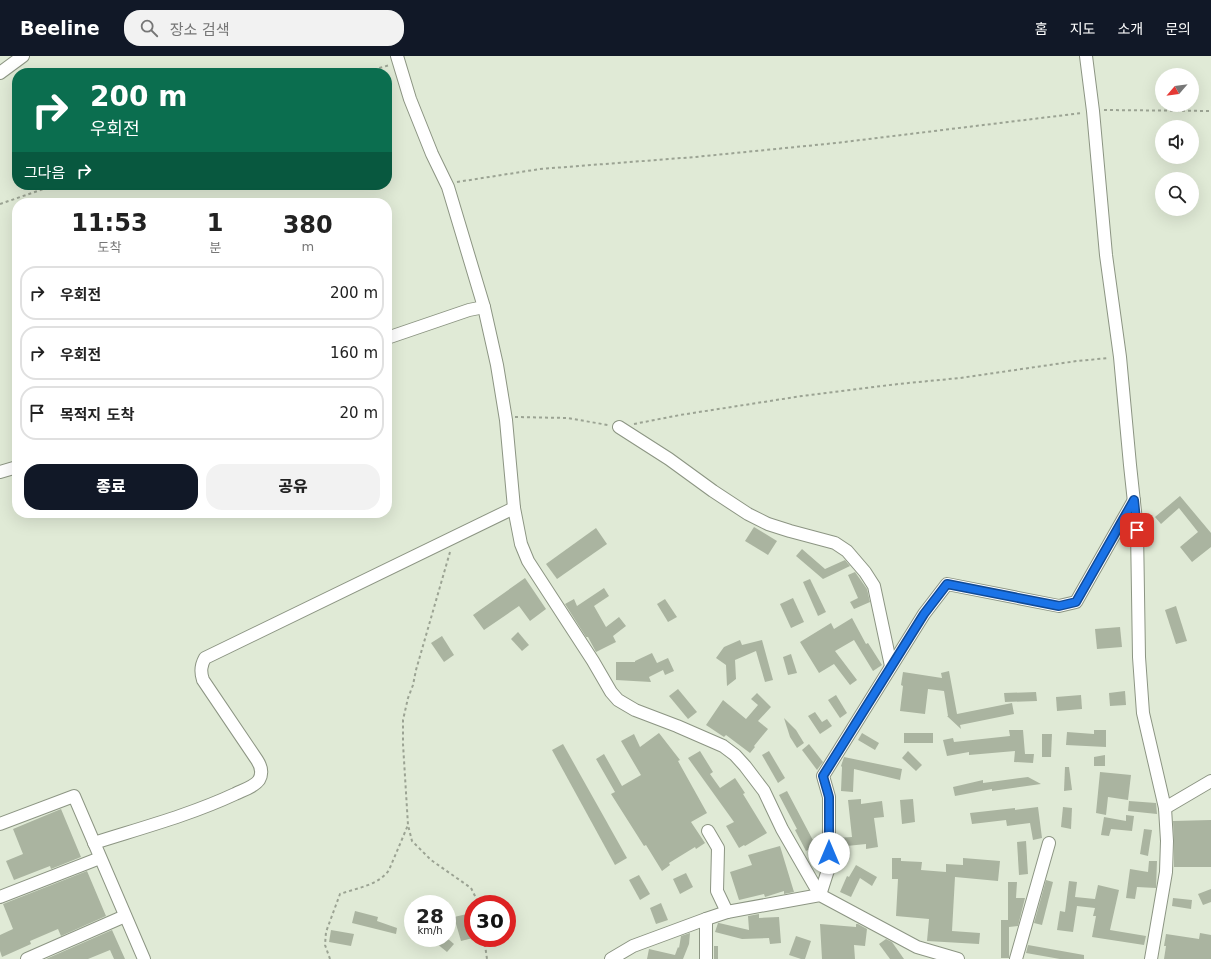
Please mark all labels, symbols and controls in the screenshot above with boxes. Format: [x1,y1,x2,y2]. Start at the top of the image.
search box [124,10,404,46]
text: Beeline [20,17,100,39]
icon: search [138,17,160,39]
text: 장소 검색 [170,21,230,39]
text: 홈 [1035,21,1048,37]
text: 지도 [1070,21,1095,37]
text: 소개 [1117,21,1143,37]
text: 문의 [1165,21,1191,37]
north arrow [1155,68,1199,112]
map controls [1155,68,1199,216]
text: 200 m [90,80,187,113]
icon: right [24,84,76,136]
text: 우회전 [90,118,140,139]
button: sound [1155,120,1199,164]
icon: right [73,160,95,182]
text: 그다음 [24,164,65,182]
button: search [1155,172,1199,216]
text: 11:53 [71,209,148,237]
text: 1 [207,209,223,237]
text: 380 [283,211,333,239]
text: m [301,239,314,254]
text: 도착 [97,240,121,255]
text: 분 [209,240,221,255]
icon: right [26,282,48,304]
text: 200 m [330,284,378,302]
text: 우회전 [60,286,101,304]
icon: right [26,342,48,364]
text: 160 m [330,344,378,362]
text: 우회전 [60,346,101,364]
icon: arrive [26,402,48,424]
text: 20 m [340,404,378,422]
text: 목적지 도착 [60,406,134,424]
button: 종료 [24,464,198,510]
button: 공유 [206,464,380,510]
pin [1120,513,1154,547]
icon: arrive [1126,519,1148,541]
position arrow [808,832,850,874]
speed limit sign: 30 [464,895,516,947]
text: 28 [416,904,444,928]
text: km/h [417,925,443,936]

